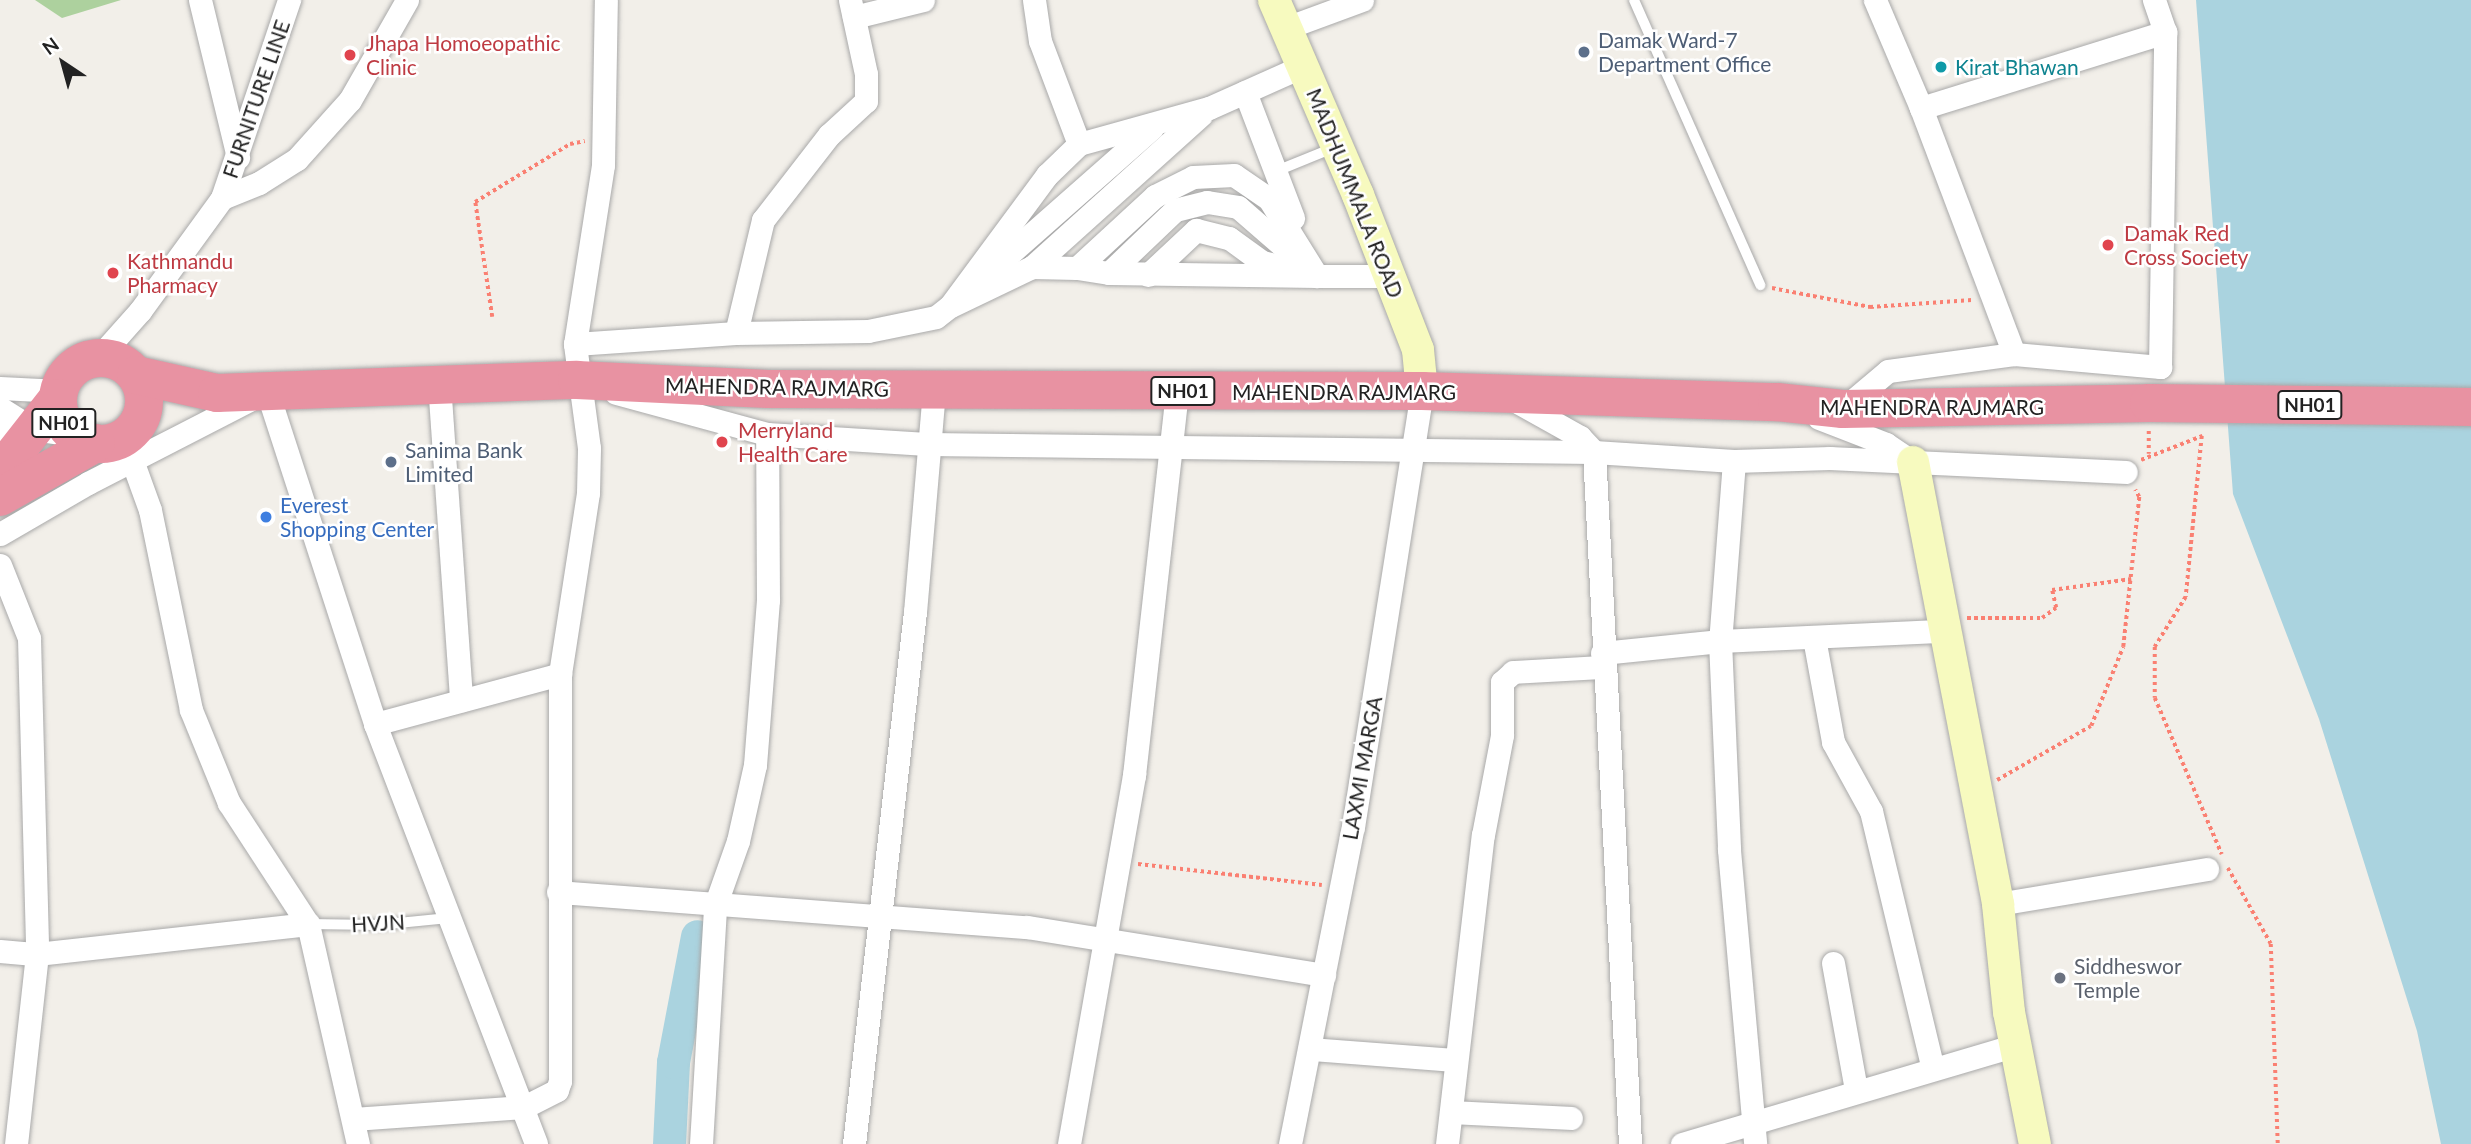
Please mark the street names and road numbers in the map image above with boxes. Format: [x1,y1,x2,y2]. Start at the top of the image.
street label: FURNITURE LINE [217,17,295,181]
street label: MADHUMMALA ROAD [1301,84,1409,302]
street label: MAHENDRA RAJMARG [664,372,890,402]
road number: NH01 [1150,376,1216,406]
street label: MAHENDRA RAJMARG [1232,379,1456,405]
road number: NH01 [2277,390,2343,420]
street label: MAHENDRA RAJMARG [1820,394,2044,420]
road number: NH01 [31,408,97,438]
street label: LAXMI MARGA [1337,694,1387,842]
street label: HVJN [351,909,405,937]

